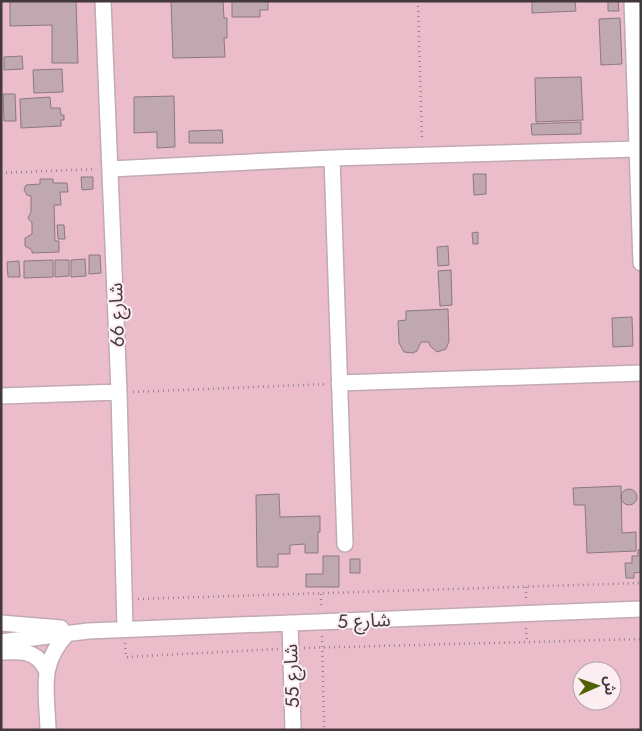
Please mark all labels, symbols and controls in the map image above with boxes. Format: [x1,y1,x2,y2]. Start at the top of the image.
street label: شارع 66 [102,282,131,348]
street label: شارع 5 [337,606,391,635]
street label: شارع 55 [277,643,306,709]
north arrow [572,661,622,711]
text: ش [600,676,620,695]

